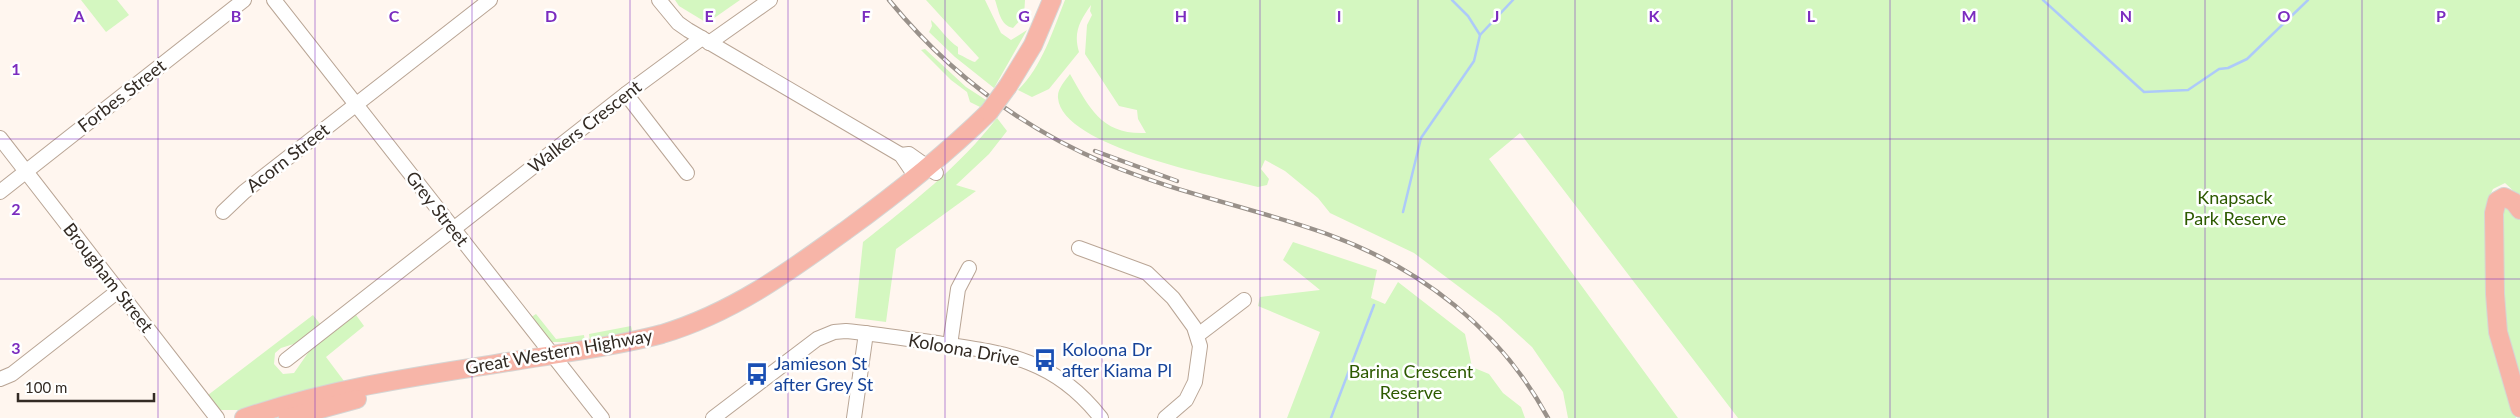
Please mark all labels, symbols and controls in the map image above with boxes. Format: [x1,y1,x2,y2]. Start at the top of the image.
text: A [72,6,85,25]
text: B [231,6,241,25]
text: C [389,6,400,25]
text: D [545,6,557,25]
text: E [704,6,714,25]
text: F [861,6,871,25]
text: G [1018,6,1030,25]
text: H [1175,6,1187,25]
text: I [1337,6,1341,25]
text: J [1493,6,1499,25]
text: K [1649,6,1661,25]
text: L [1807,6,1816,25]
text: M [1961,6,1977,25]
text: N [2120,6,2132,25]
text: O [2278,6,2291,25]
text: P [2436,6,2446,25]
street label: Forbes Street [73,54,170,136]
text: 1 [11,59,21,78]
street label: Walkers Crescent [523,75,646,177]
street label: Acorn Street [242,118,334,196]
street label: Grey Street [402,166,474,251]
park label: Knapsack Park Reserve [2184,186,2286,229]
text: 2 [11,199,21,218]
street label: Brougham Street [59,218,159,337]
street label: Great Western Highway [463,324,655,378]
street label: Koloona Drive [907,328,1022,370]
text: 3 [11,338,21,357]
place label: Koloona Dr after Kiama Pl [1062,338,1172,381]
bus stop icon: Koloona Dr after Kiama Pl [1032,347,1058,373]
place label: Jamieson St after Grey St [774,352,874,395]
park label: Barina Crescent Reserve [1349,360,1474,403]
bus stop icon: Jamieson St after Grey St [744,361,770,387]
scale bar [18,370,154,402]
text: 100 m [25,378,67,396]

